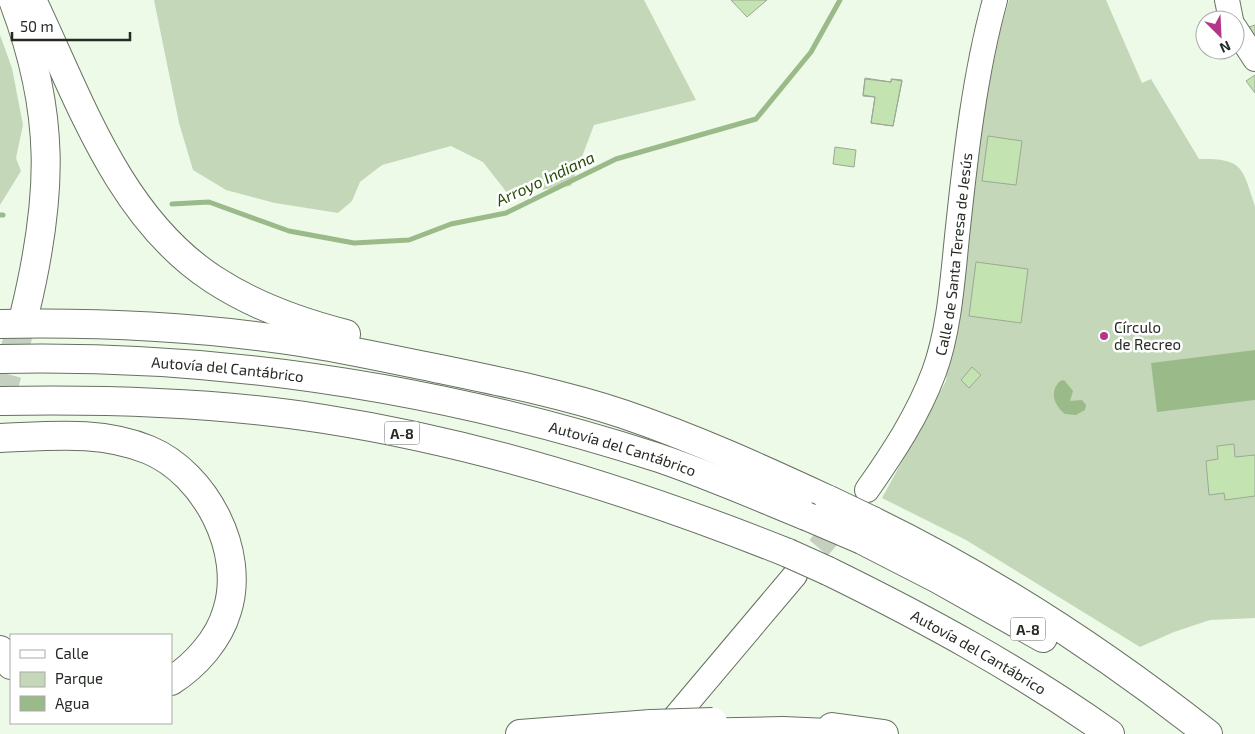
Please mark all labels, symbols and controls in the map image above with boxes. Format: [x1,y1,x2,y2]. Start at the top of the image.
scale bar [12,10,130,42]
north arrow [1195,10,1245,60]
text: 50 m [20,17,54,35]
text: N [1217,38,1234,57]
water label: Arroyo Indiana [492,147,598,210]
street label: Calle de Santa Teresa de Jesús [931,152,975,358]
place label: Círculo de Recreo [1114,318,1181,353]
marker: Círculo de Recreo [1098,330,1110,342]
street label: Autovía del Cantábrico [151,353,305,385]
street label: Autovía del Cantábrico [547,417,699,480]
road number: A-8 [384,422,420,444]
street label: Autovía del Cantábrico [908,606,1050,698]
road number: A-8 [1010,618,1046,640]
legend [10,634,172,724]
text: Calle [55,644,89,662]
text: Parque [55,669,103,687]
text: Agua [55,694,90,712]

